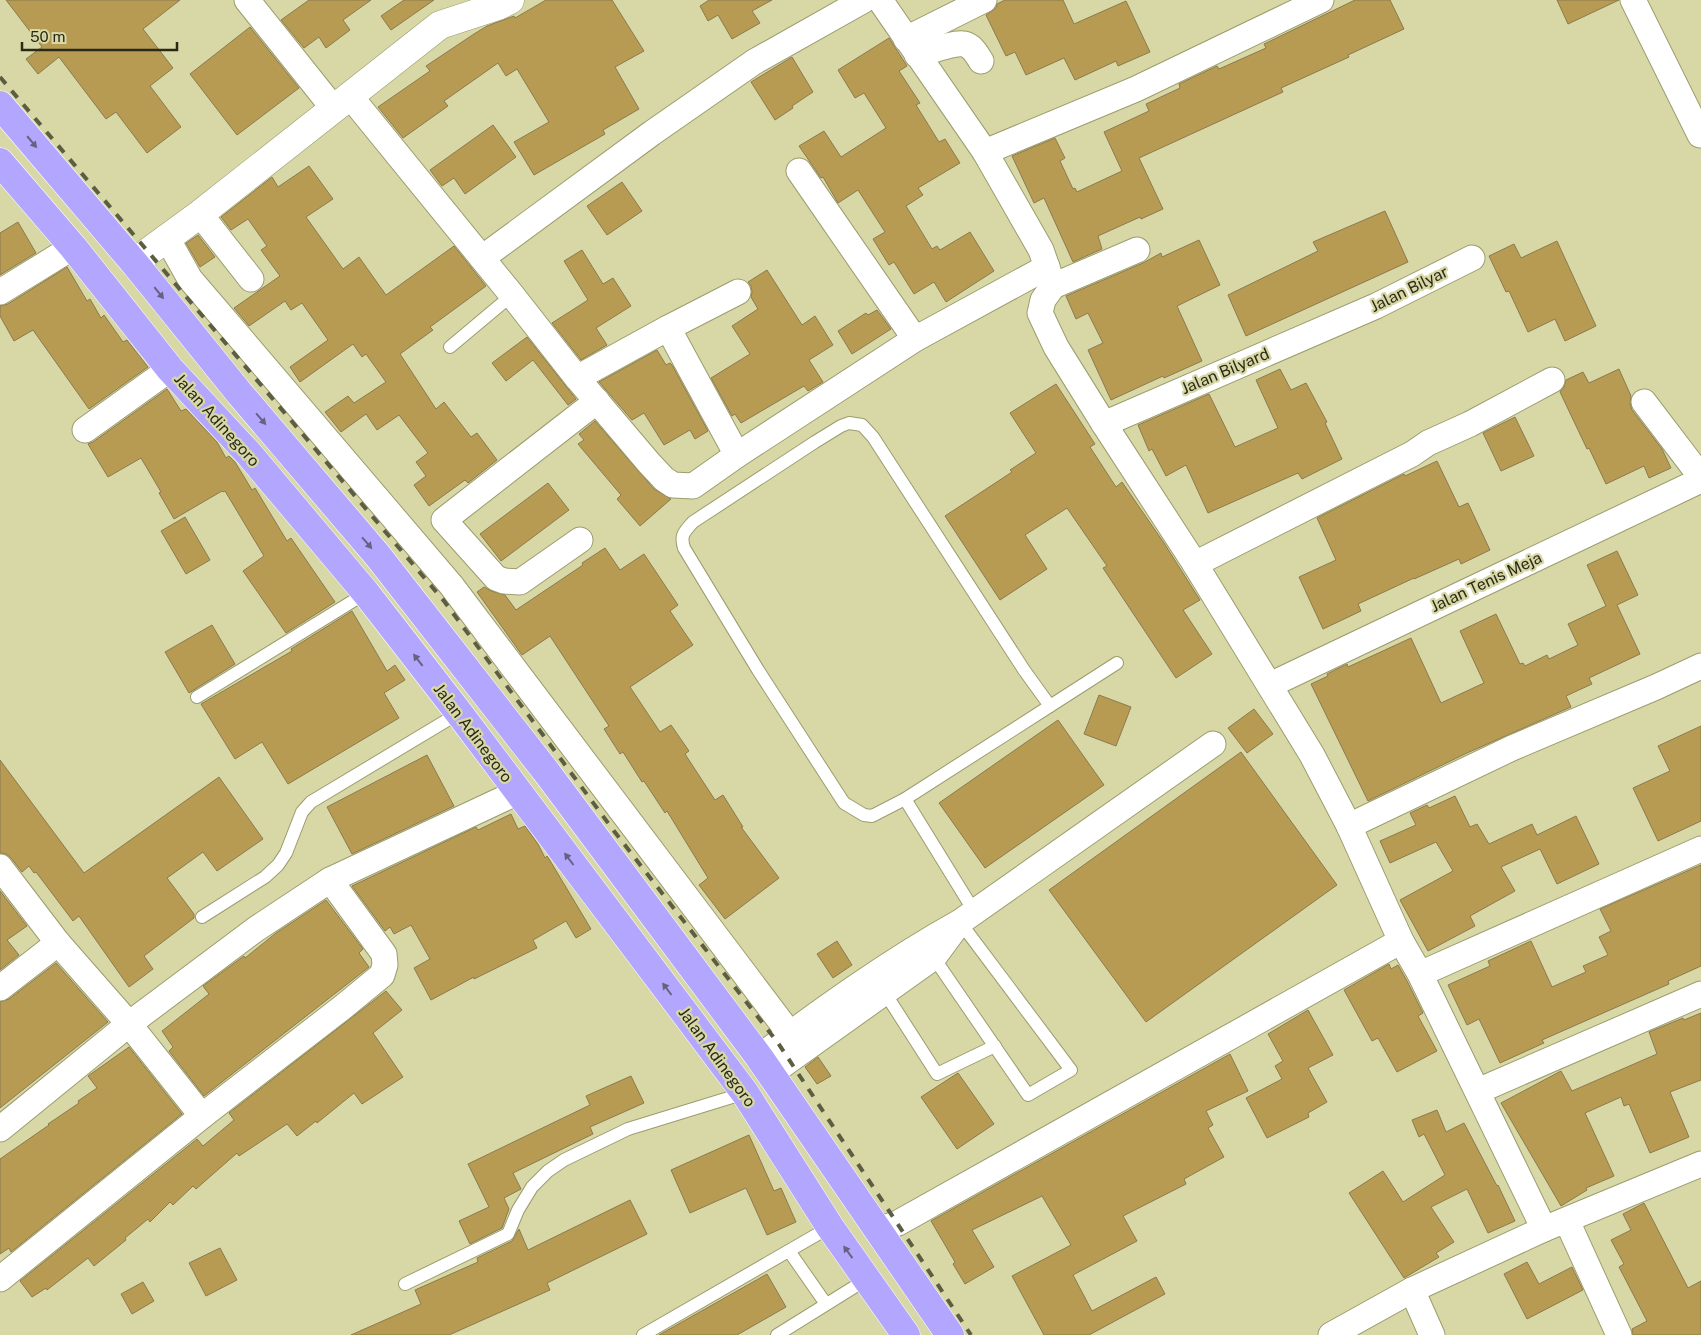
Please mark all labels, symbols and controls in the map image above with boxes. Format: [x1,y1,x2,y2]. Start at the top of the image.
scale bar [22,20,178,52]
text: 50 m [30,28,65,45]
one-way arrow [26,136,37,149]
street label: Jalan Bilyar [1367,262,1451,316]
one-way arrow [153,286,164,299]
street label: Jalan Bilyard [1178,344,1272,398]
street label: Jalan Adinegoro [170,369,264,471]
one-way arrow [256,413,267,426]
one-way arrow [361,537,372,549]
street label: Jalan Tenis Meja [1427,548,1545,616]
one-way arrow [413,653,423,667]
street label: Jalan Adinegoro [430,680,516,786]
one-way arrow [564,852,574,866]
one-way arrow [661,983,672,996]
street label: Jalan Adinegoro [674,1003,760,1111]
one-way arrow [843,1245,853,1259]

